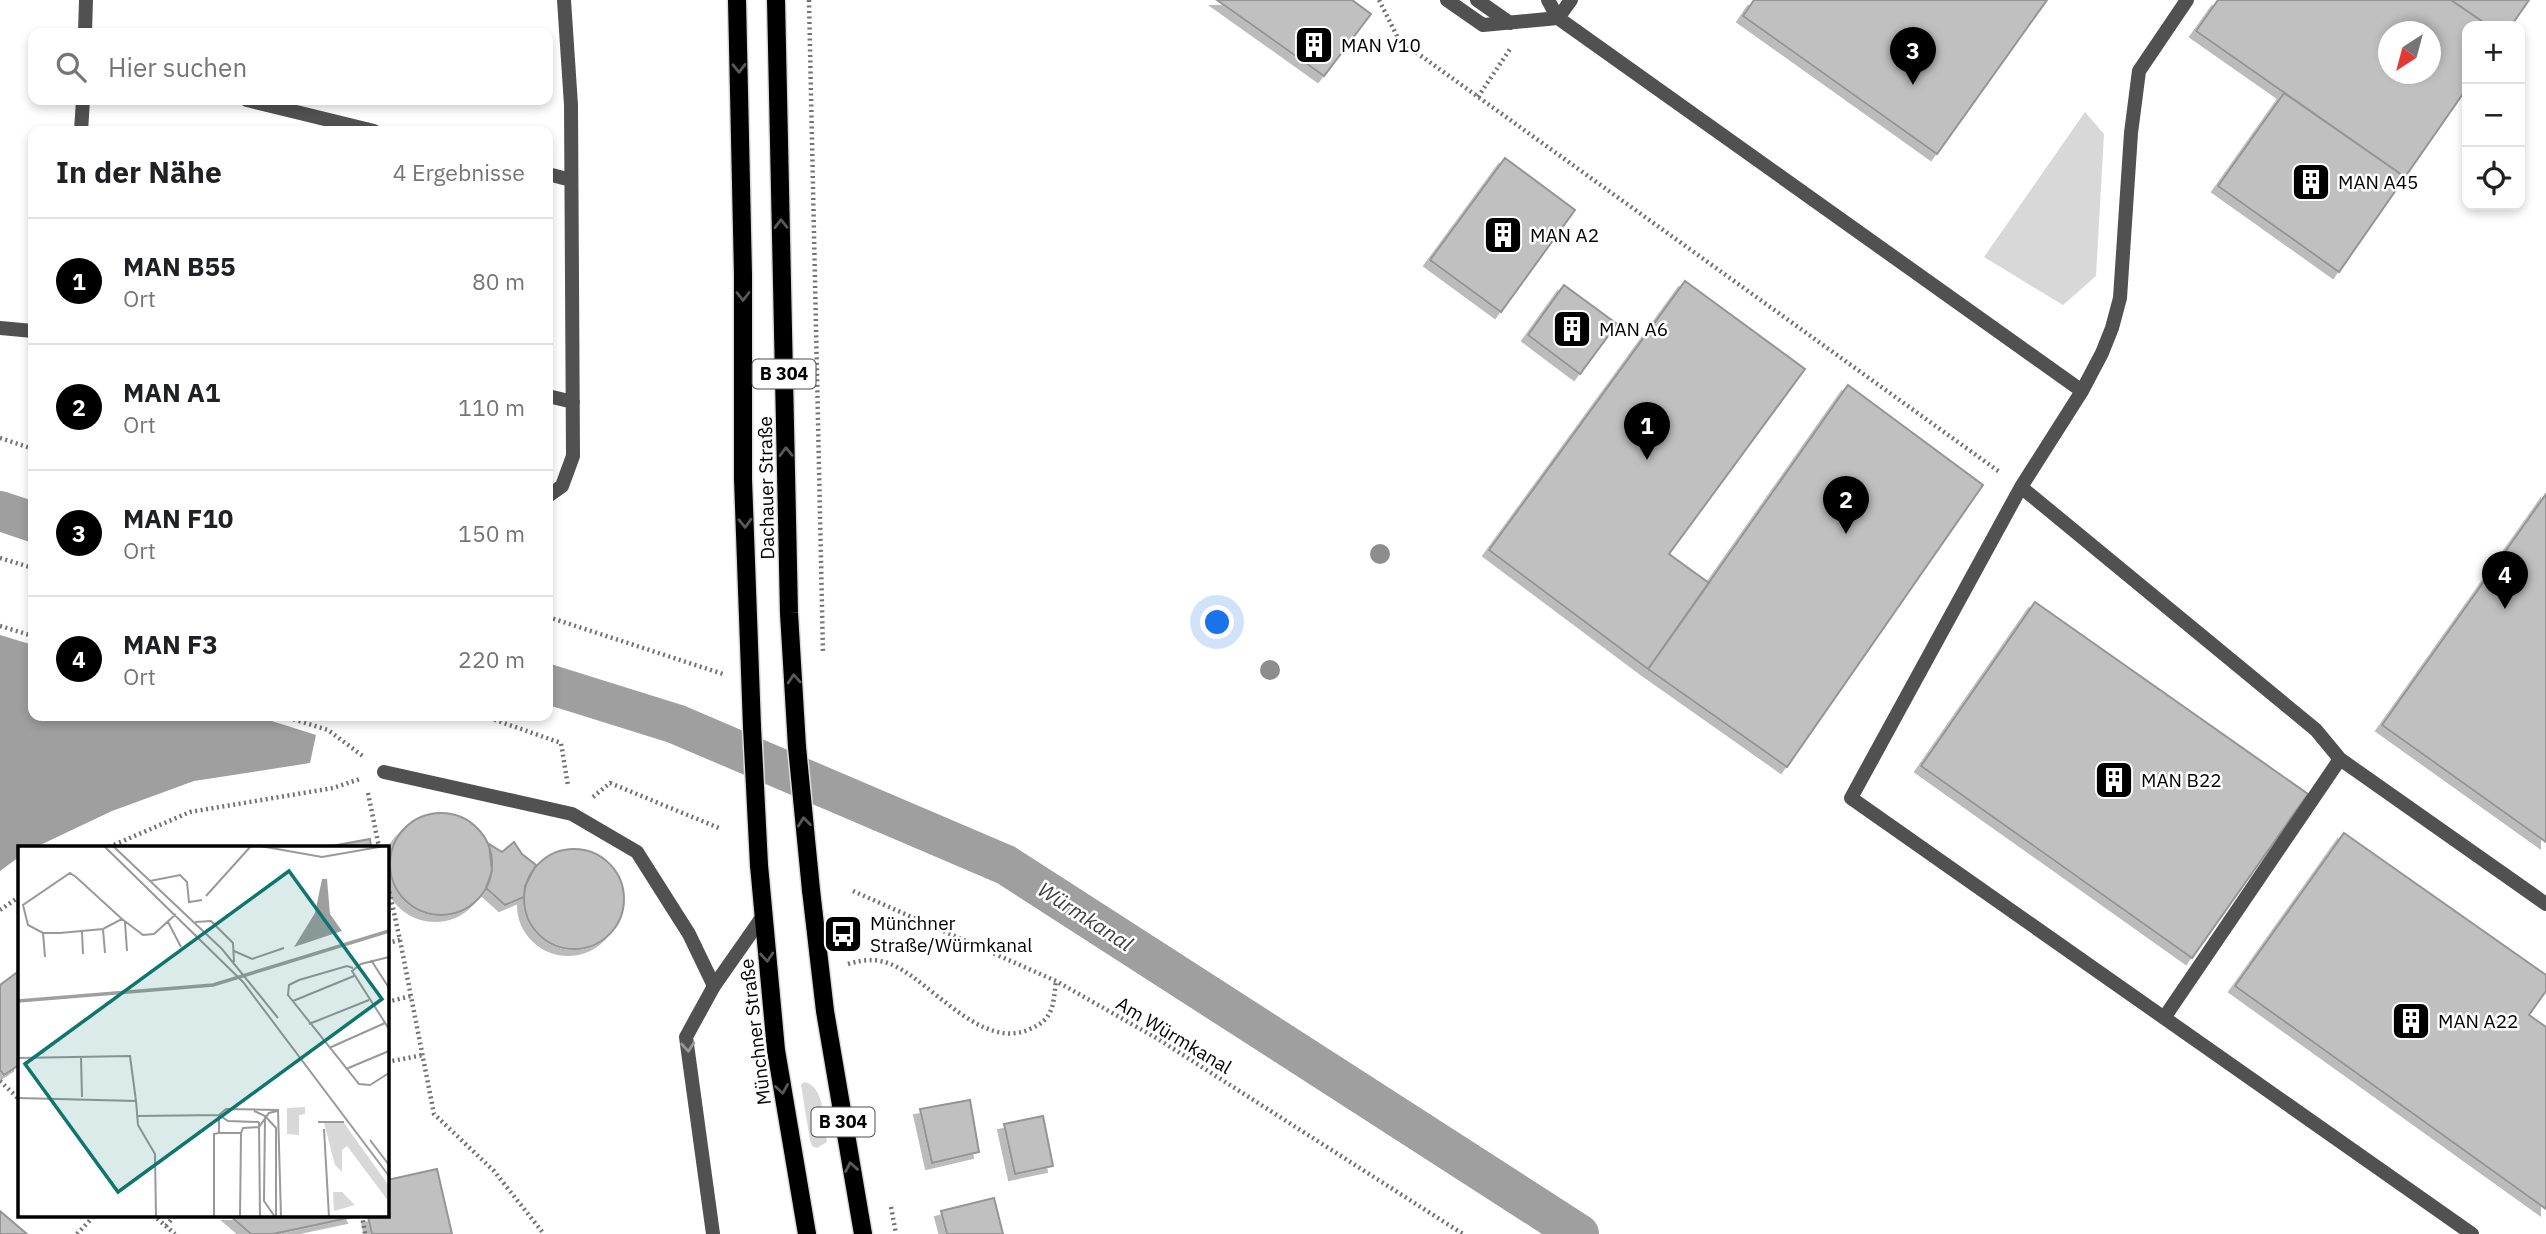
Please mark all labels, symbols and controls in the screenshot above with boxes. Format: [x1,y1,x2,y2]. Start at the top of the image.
north arrow [2378,21,2441,84]
map controls [2462,21,2525,210]
button: + [2462,21,2525,84]
building icon: MAN V10 [1293,24,1335,66]
pin: 3 [1890,27,1936,85]
search box [28,28,553,105]
place label: MAN V10 [1341,33,1421,57]
icon: search [52,48,90,86]
text: Hier suchen [108,50,247,84]
one-way arrow [731,63,746,74]
button: − [2462,84,2525,147]
button: locate [2462,147,2525,210]
text: In der Nähe [56,152,222,191]
text: 4 Ergebnisse [393,157,525,187]
building icon: MAN A45 [2290,161,2332,203]
place label: MAN A45 [2338,170,2419,194]
building icon: MAN A2 [1482,214,1524,256]
one-way arrow [773,219,788,230]
place label: MAN A2 [1530,223,1599,247]
text: MAN B55 [123,249,236,283]
text: 1 [72,266,86,296]
text: 80 m [472,266,525,296]
text: Ort [123,283,156,313]
one-way arrow [735,291,751,301]
building icon: MAN A6 [1551,308,1593,350]
place label: MAN A6 [1599,317,1668,341]
road number: B 304 [752,360,816,388]
text: MAN A1 [123,375,220,409]
text: 2 [72,392,86,422]
text: 110 m [458,392,525,422]
pin: 1 [1624,402,1670,460]
text: Ort [123,409,156,439]
street label: Dachauer Straße [753,416,779,560]
one-way arrow [779,446,794,457]
pin: 2 [1823,476,1869,534]
text: MAN F10 [123,501,233,535]
text: 3 [72,518,86,548]
text: 150 m [458,518,525,548]
one-way arrow [737,518,752,529]
text: Ort [123,535,156,565]
pin: 4 [2482,551,2528,609]
your location [1200,605,1234,639]
text: MAN F3 [123,627,218,661]
text: 4 [72,644,86,674]
text: 220 m [458,644,525,674]
text: Ort [123,661,156,691]
one-way arrow [787,673,802,684]
building icon: MAN B22 [2093,759,2135,801]
place label: MAN B22 [2141,768,2222,792]
one-way arrow [797,816,812,827]
inset map [18,846,388,1216]
water label: Würmkanal [1033,875,1139,957]
place label: Münchner Straße/Würmkanal [870,911,1032,957]
bus stop icon: Münchner Straße/Würmkanal [822,913,864,955]
one-way arrow [759,952,774,963]
street label: Münchner Straße [734,957,776,1107]
street label: Am Würmkanal [1112,991,1236,1079]
building icon: MAN A22 [2390,1000,2432,1042]
place label: MAN A22 [2438,1009,2519,1033]
one-way arrow [680,1042,695,1053]
one-way arrow [774,1083,789,1095]
road number: B 304 [812,1107,874,1136]
one-way arrow [844,1161,859,1173]

